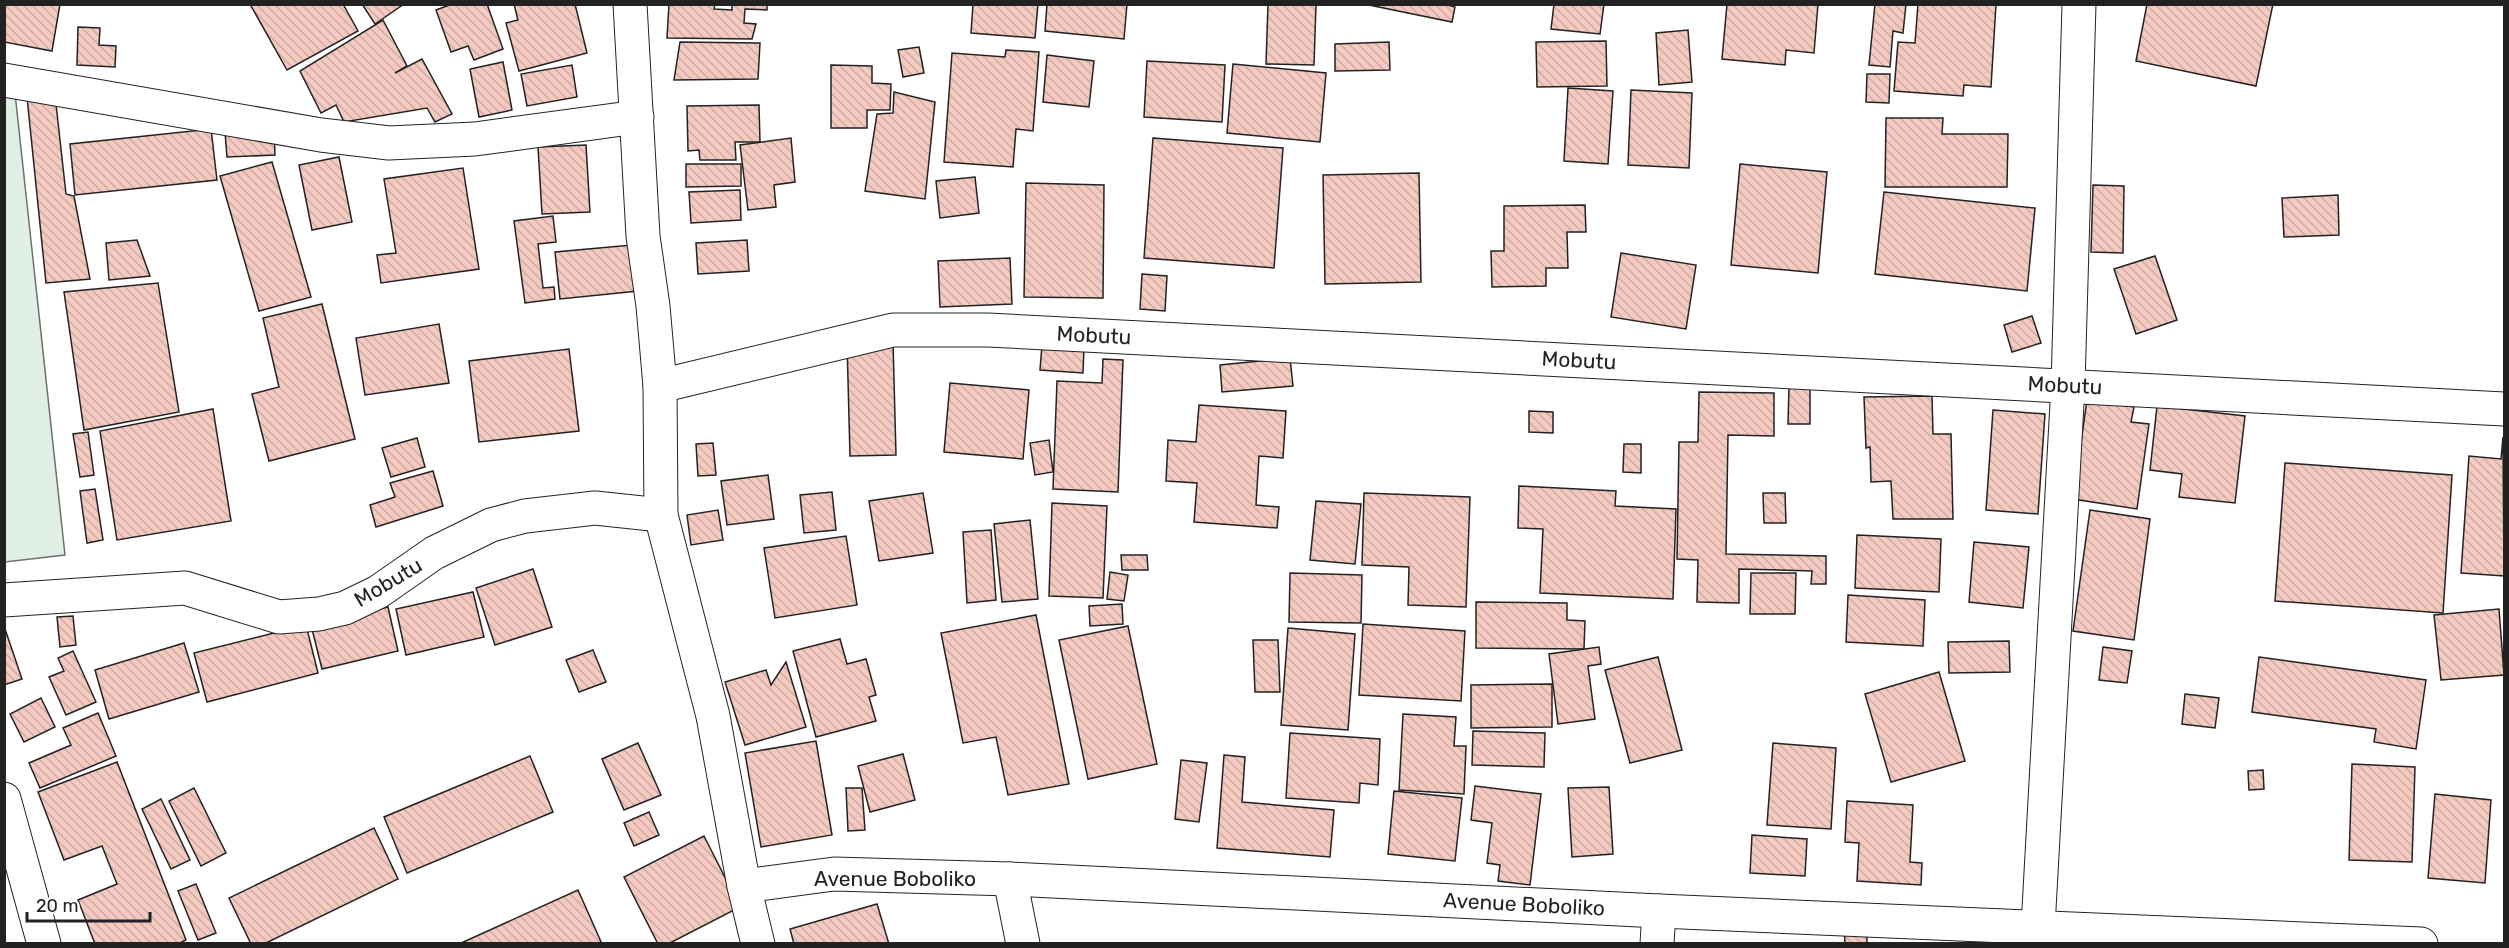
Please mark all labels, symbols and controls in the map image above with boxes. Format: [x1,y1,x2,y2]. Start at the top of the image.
street label: Mobutu [1056,321,1132,349]
street label: Mobutu [1541,346,1617,374]
street label: Mobutu [2027,371,2103,399]
street label: Mobutu [350,552,426,612]
street label: Avenue Boboliko [814,866,976,891]
scale bar [27,885,150,923]
street label: Avenue Boboliko [1443,887,1605,921]
text: 20 m [36,895,78,917]

